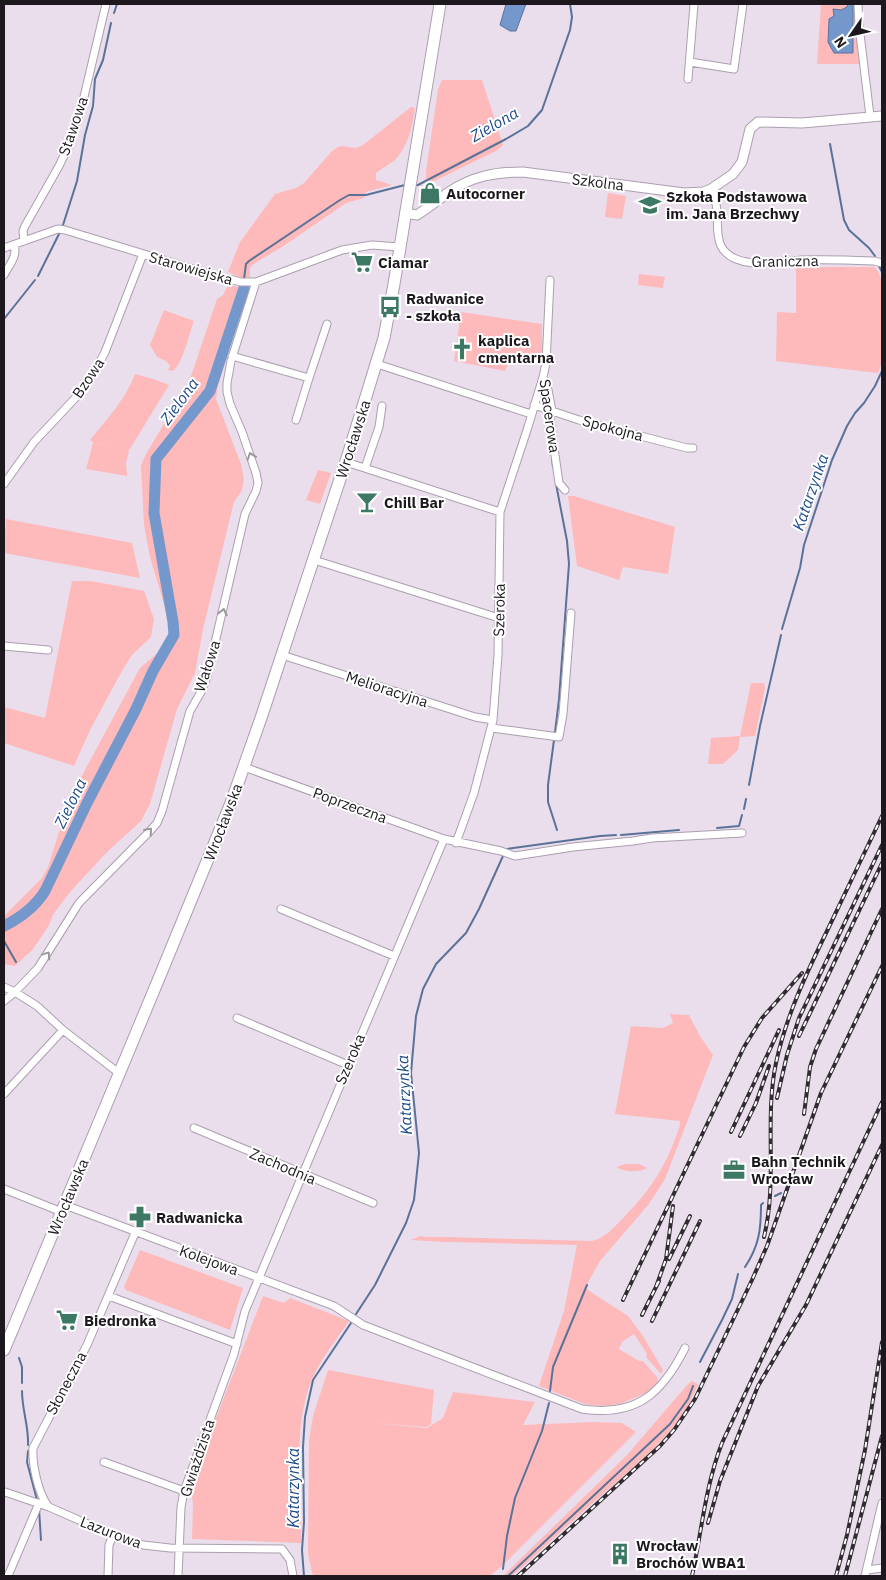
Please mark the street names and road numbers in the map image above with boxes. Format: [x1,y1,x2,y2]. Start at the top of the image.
street label: Stawowa [54,94,92,158]
street label: Szkolna [571,169,625,195]
street label: Starowiejska [147,247,235,289]
street label: Graniczna [751,251,819,271]
street label: Bzowa [68,354,108,402]
street label: Spacerowa [535,378,565,454]
street label: Wrocławska [331,397,375,481]
street label: Spokojna [581,411,645,445]
street label: Szeroka [489,583,509,637]
street label: Wałowa [190,638,224,694]
street label: Melioracyjna [343,667,431,711]
street label: Wrocławska [200,781,246,863]
street label: Poprzeczna [310,783,390,827]
street label: Szeroka [331,1031,369,1087]
street label: Zachodnia [247,1144,319,1188]
street label: Wrocławska [43,1156,93,1238]
street label: Kolejowa [177,1241,241,1279]
street label: Słoneczna [41,1348,91,1418]
street label: Gwiaździsta [176,1417,218,1499]
street label: Lazurowa [78,1512,144,1552]

